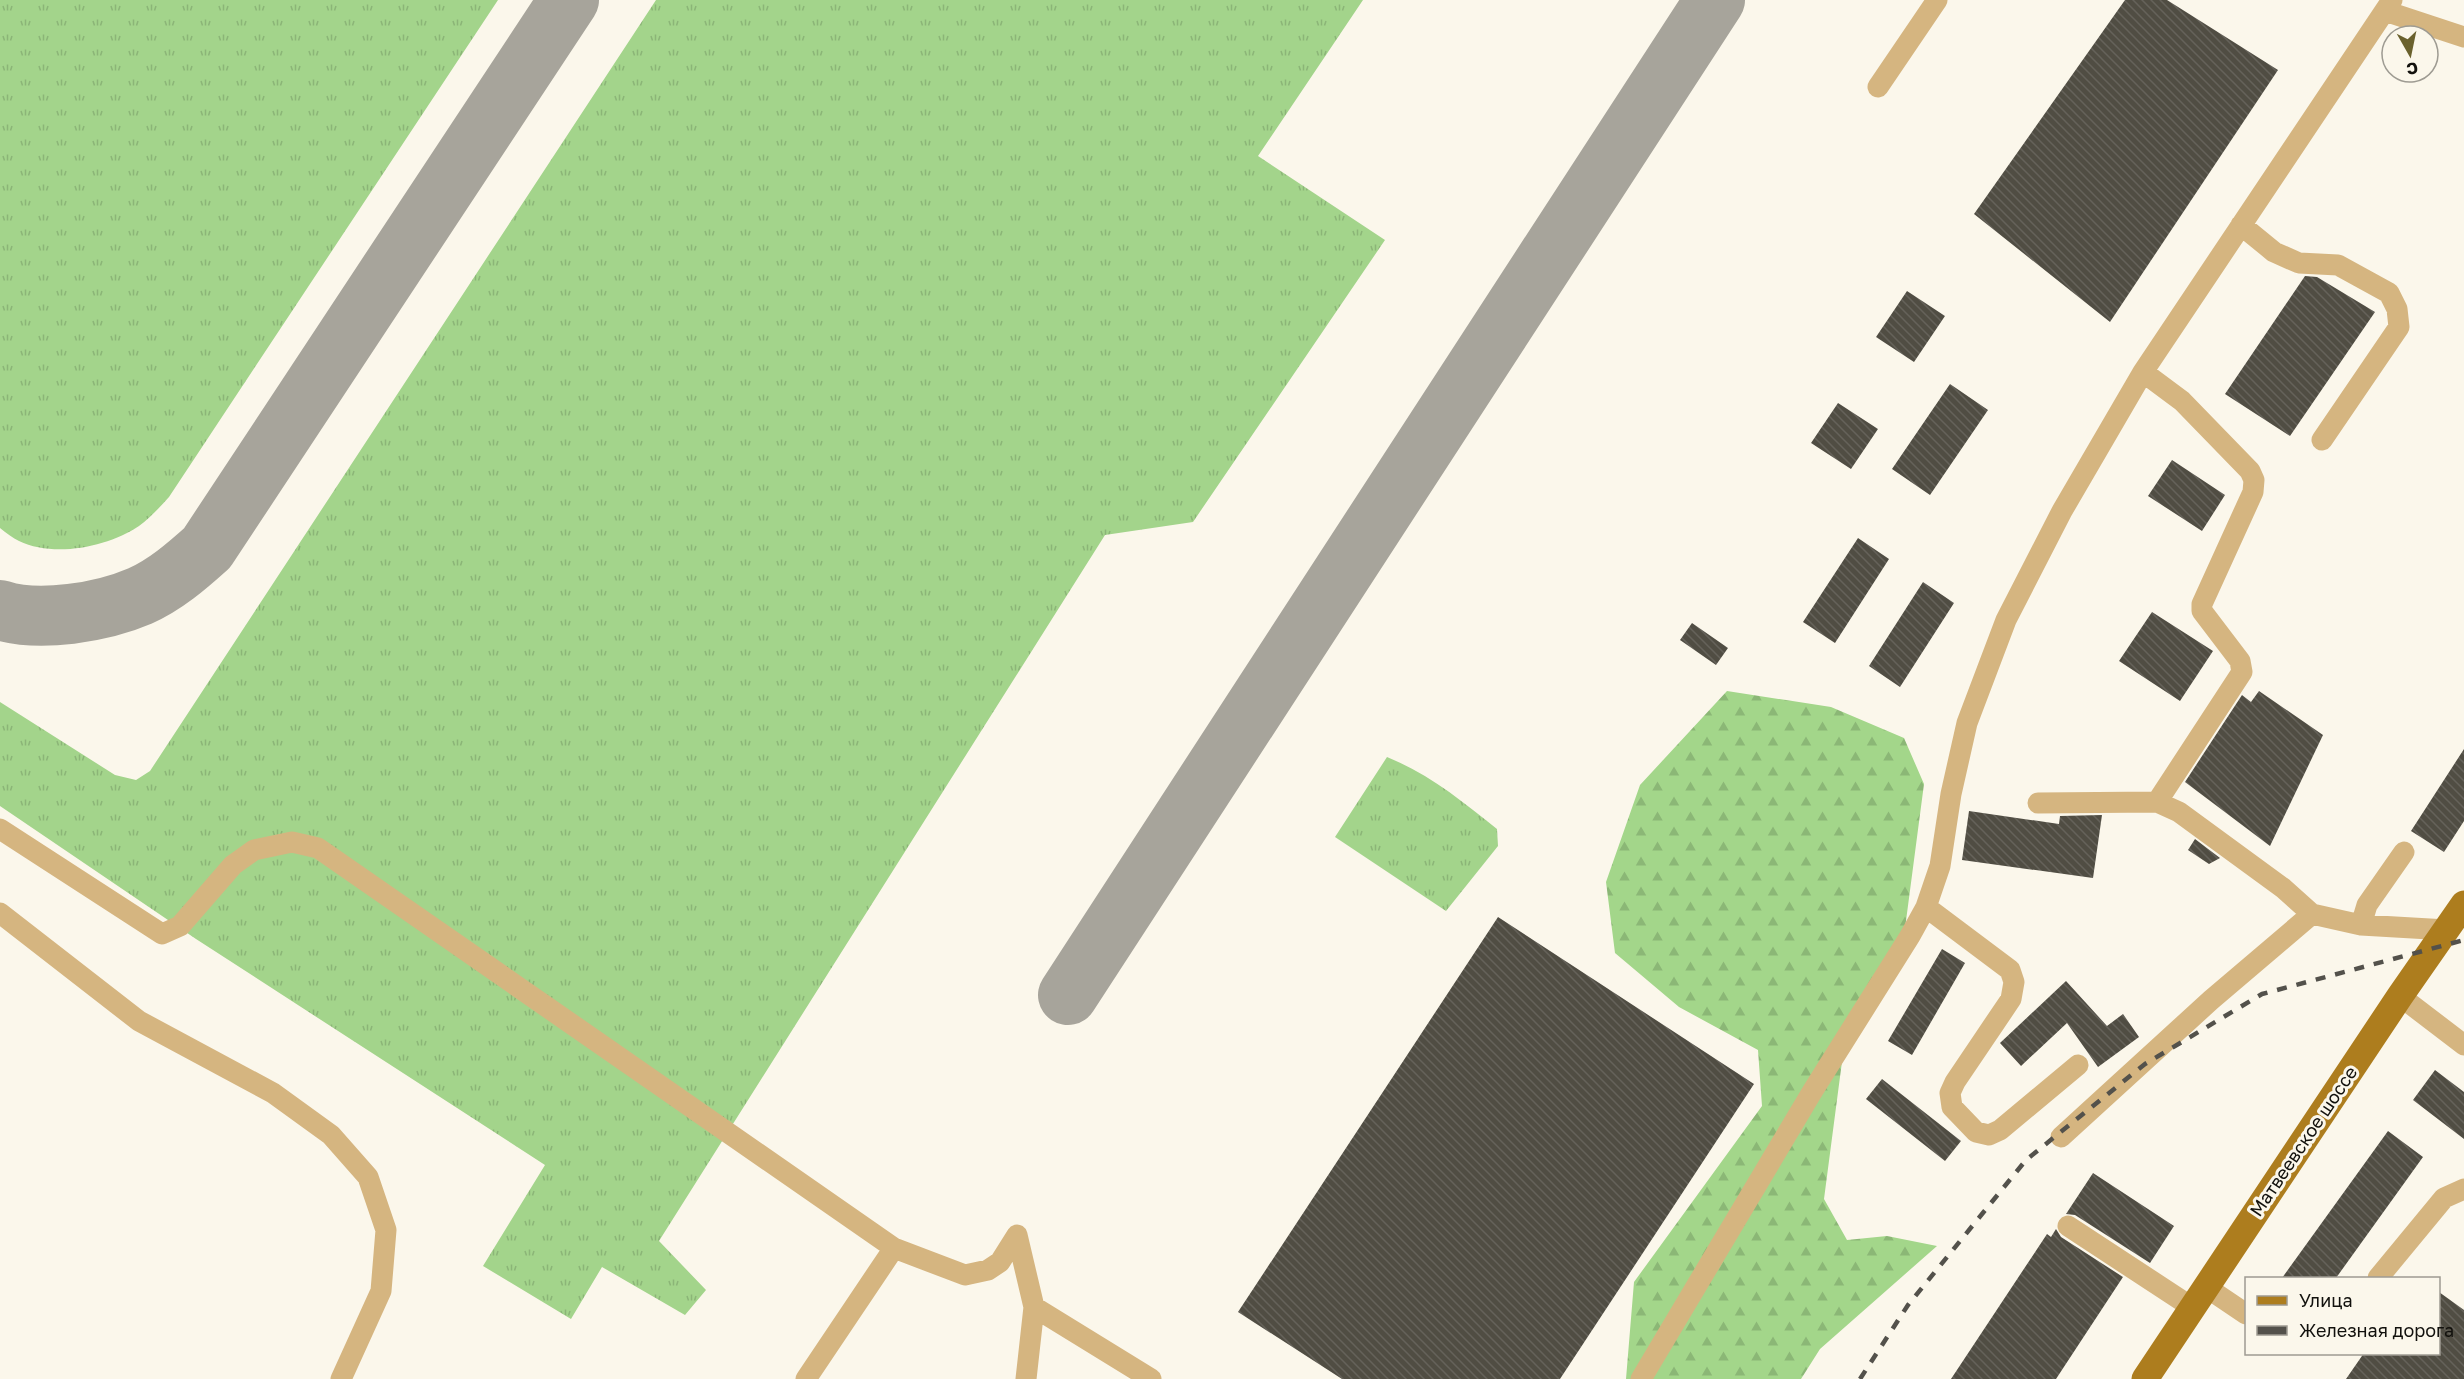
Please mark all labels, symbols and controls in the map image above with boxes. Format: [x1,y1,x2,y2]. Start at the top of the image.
north arrow [2380,24,2440,84]
text: С [2405,58,2420,80]
street label: Матвеевское шоссе [2245,1062,2361,1220]
legend [2245,1277,2440,1355]
text: Улица [2299,1289,2353,1311]
text: Железная дорога [2299,1319,2454,1341]

